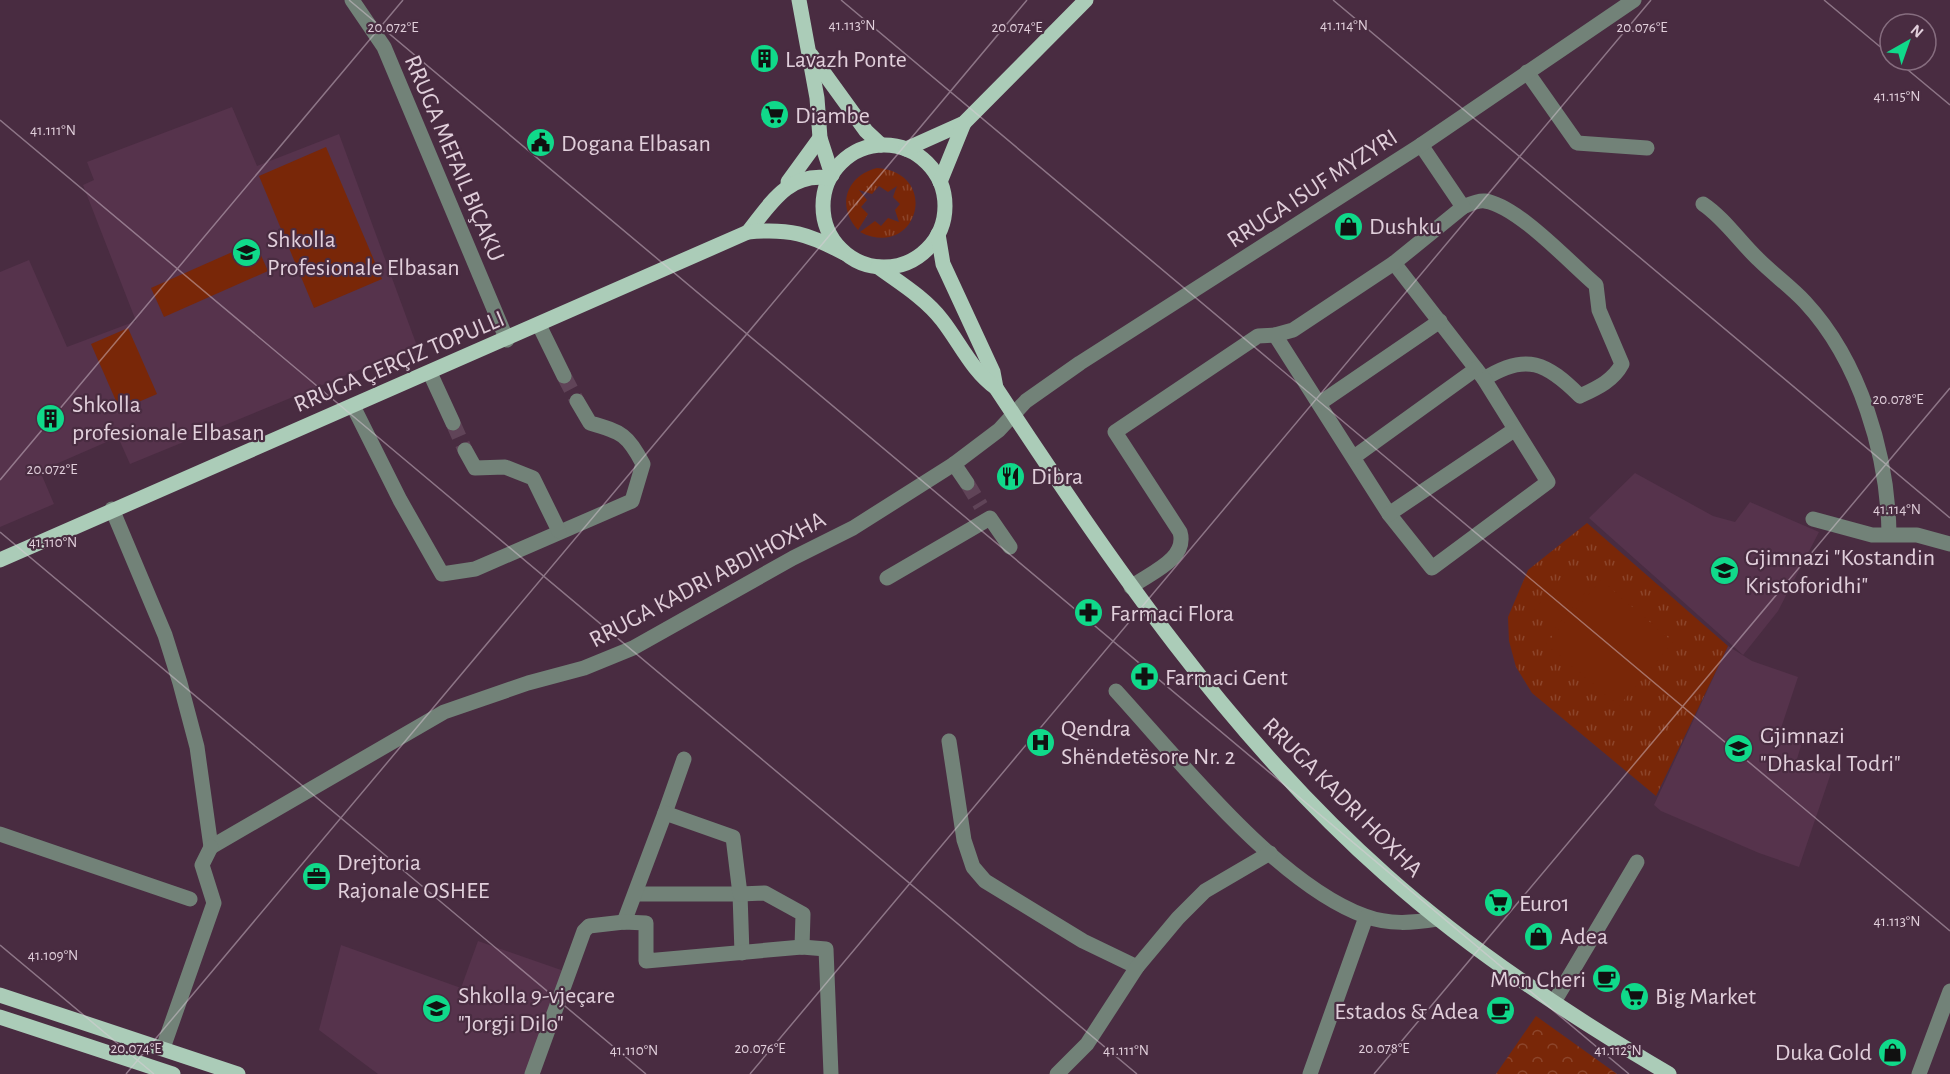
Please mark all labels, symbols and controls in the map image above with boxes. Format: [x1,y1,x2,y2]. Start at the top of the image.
north arrow [1878,12,1938,72]
text: 41.113°N [829,18,875,33]
text: 41.114°N [1320,18,1368,33]
text: 20.072°E [368,20,418,35]
text: 20.074°E [991,20,1043,35]
text: 20.076°E [1616,20,1668,35]
text: N [1908,22,1926,41]
building icon: Lavazh Ponte [748,43,780,75]
place label: Lavazh Ponte [785,48,907,72]
street label: RRUGA MEFAIL BIÇAKU [400,52,508,265]
text: 41.115°N [1873,89,1921,104]
supermarket icon: Diambe [758,99,790,131]
place label: Diambe [795,104,870,128]
text: 41.111°N [30,123,76,138]
street label: RRUGA ISUF MYZYRI [1223,125,1402,253]
public building icon: Dogana Elbasan [524,127,556,159]
place label: Dogana Elbasan [561,132,711,156]
shop icon: Dushku [1332,210,1364,242]
place label: Dushku [1369,215,1441,239]
place label: Shkolla Profesionale Elbasan [267,228,460,280]
school or university icon: Shkolla Profesionale Elbasan [230,237,262,269]
street label: RRUGA ÇERÇIZ TOPULLI [291,307,508,417]
text: 20.078°E [1872,392,1924,407]
place label: Shkolla profesionale Elbasan [72,393,265,445]
building icon: Shkolla profesionale Elbasan [35,402,67,434]
restaurant icon: Dibra [994,460,1026,492]
text: 20.072°E [27,462,77,477]
place label: Dibra [1031,465,1083,489]
text: 41.114°N [1873,502,1921,517]
street label: RRUGA KADRI ABDIHOXHA [585,507,830,652]
text: 41.110°N [29,535,77,550]
place label: Gjimnazi "Kostandin Kristoforidhi" [1745,546,1935,598]
school or university icon: Gjimnazi "Kostandin Kristoforidhi" [1708,555,1740,587]
pharmacy icon: Farmaci Flora [1073,597,1105,629]
place label: Farmaci Flora [1110,602,1234,626]
pharmacy icon: Farmaci Gent [1128,661,1160,693]
place label: Farmaci Gent [1165,666,1288,690]
street label: RRUGA KADRI HOXHA [1258,713,1427,882]
place label: Qendra Shëndetësore Nr. 2 [1061,717,1235,769]
place label: Gjimnazi "Dhaskal Todri" [1760,724,1901,776]
hospital icon: Qendra Shëndetësore Nr. 2 [1024,726,1056,758]
school or university icon: Gjimnazi "Dhaskal Todri" [1723,733,1755,765]
place label: Drejtoria Rajonale OSHEE [337,851,490,903]
office icon: Drejtoria Rajonale OSHEE [300,860,332,892]
supermarket icon: Euro1 [1482,887,1514,919]
place label: Euro1 [1519,892,1570,916]
text: 41.113°N [1874,914,1920,929]
shop icon: Adea [1523,920,1555,952]
place label: Adea [1560,925,1608,949]
text: 41.109°N [28,948,78,963]
cafe icon: Mon Cheri [1591,963,1623,995]
place label: Mon Cheri [1490,968,1586,992]
supermarket icon: Big Market [1618,980,1650,1012]
place label: Shkolla 9-vjeçare "Jorgji Dilo" [458,984,615,1036]
place label: Big Market [1655,985,1756,1009]
school or university icon: Shkolla 9-vjeçare "Jorgji Dilo" [421,993,453,1025]
cafe icon: Estados & Adea [1484,995,1516,1027]
place label: Estados & Adea [1334,1000,1479,1024]
shop icon: Duka Gold [1877,1036,1909,1068]
text: 20.074°E [110,1041,162,1056]
text: 20.076°E [734,1041,786,1056]
text: 20.078°E [1358,1041,1410,1056]
place label: Duka Gold [1775,1041,1872,1065]
text: 41.110°N [610,1043,658,1058]
text: 41.111°N [1103,1043,1149,1058]
text: 41.112°N [1594,1043,1642,1058]

